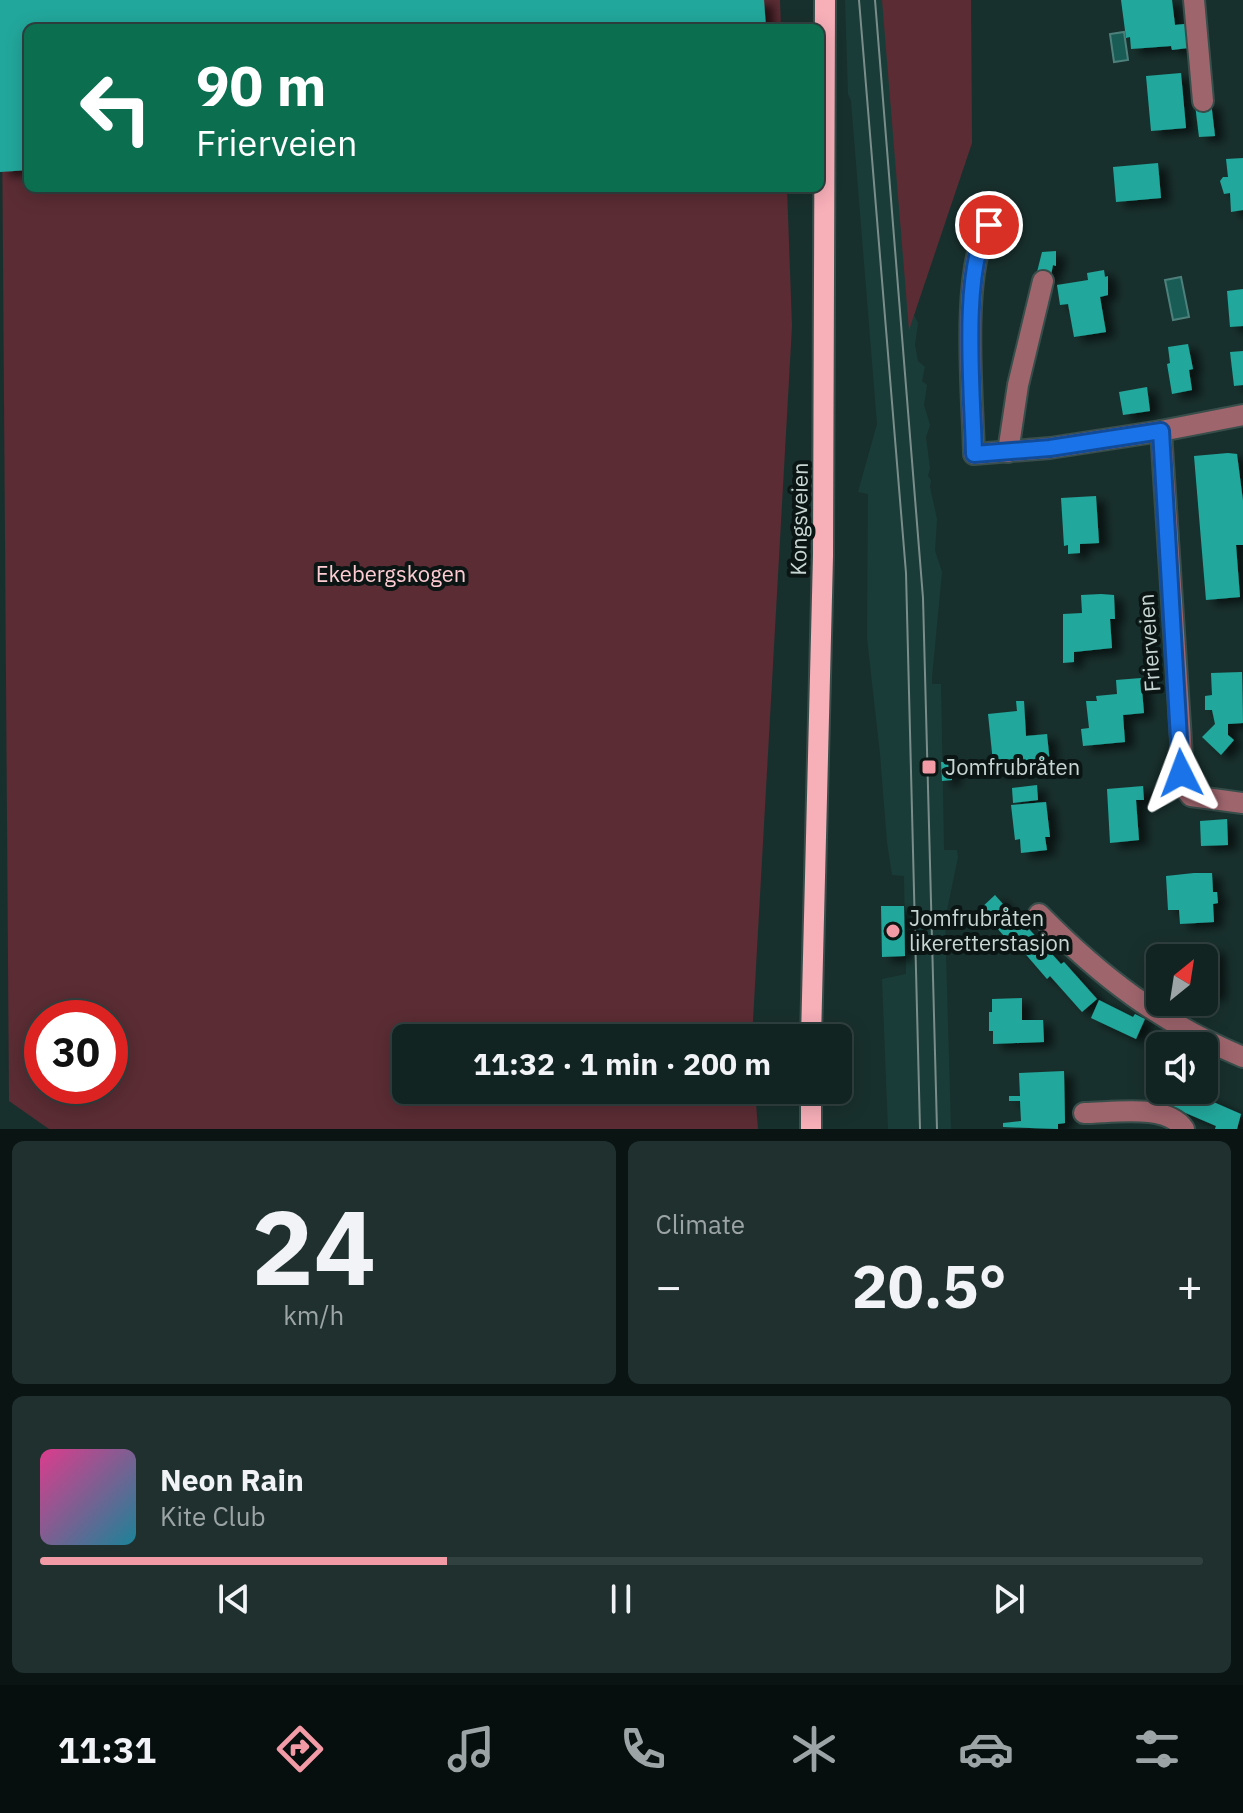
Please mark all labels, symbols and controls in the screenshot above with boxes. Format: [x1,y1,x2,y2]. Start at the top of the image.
text: 90 m [196,49,326,121]
icon: left [64,56,168,160]
text: Frierveien [196,119,357,166]
pin [955,191,1023,259]
icon: arrive [967,203,1011,247]
street label: Kongsveien [783,462,814,576]
park label: Ekebergskogen [316,559,466,588]
street label: Frierveien [1131,593,1166,693]
position arrow [1139,731,1223,815]
place label: Jomfrubråten [945,752,1080,781]
marker: Jomfrubråten [920,758,938,776]
place label: Jomfrubråten likeretterstasjon [909,903,1070,957]
marker: Jomfrubråten likeretterstasjon [884,922,902,940]
north arrow [1146,944,1218,1016]
map controls [1146,944,1218,1104]
speed limit sign: 30 [24,1000,128,1104]
button: sound [1146,1032,1218,1104]
text: 11:32 · 1 min · 200 m [473,1044,771,1083]
text: 24 [251,1178,376,1314]
text: Climate [656,1207,745,1241]
text: 20.5° [852,1246,1007,1325]
text: − [656,1257,682,1314]
text: + [1177,1257,1203,1314]
text: km/h [283,1298,344,1332]
text: Neon Rain [160,1460,304,1499]
text: Kite Club [160,1499,265,1533]
icon: previous [212,1577,256,1621]
icon: pause [599,1577,643,1621]
icon: next [987,1577,1031,1621]
icon: directions [272,1721,328,1777]
icon: music [443,1721,499,1777]
icon: phone [615,1721,671,1777]
icon: climate [786,1721,842,1777]
icon: car [958,1721,1014,1777]
icon: filters [1129,1721,1185,1777]
text: 11:31 [58,1726,156,1773]

